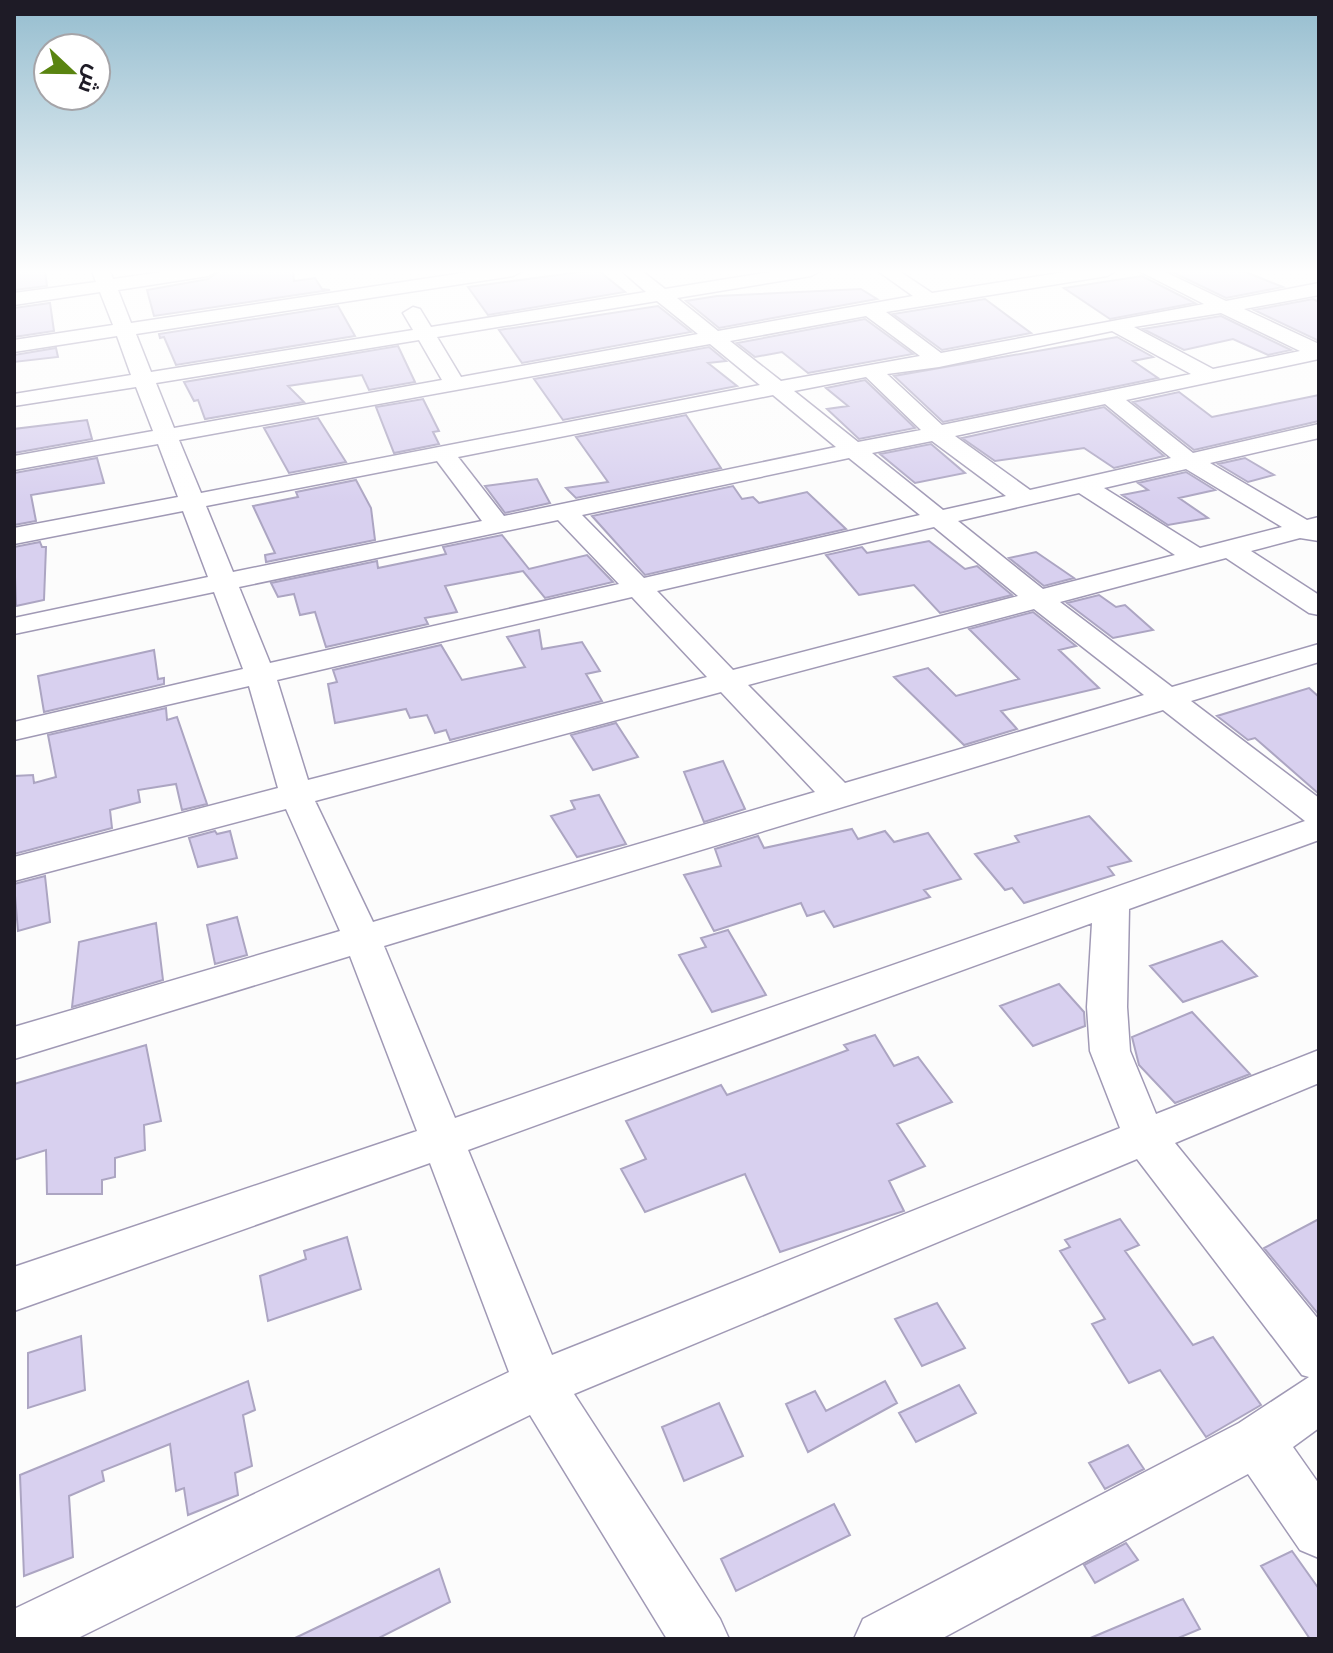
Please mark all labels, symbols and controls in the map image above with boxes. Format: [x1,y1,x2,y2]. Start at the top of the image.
north arrow [32,32,112,112]
text: ش [71,61,110,98]

